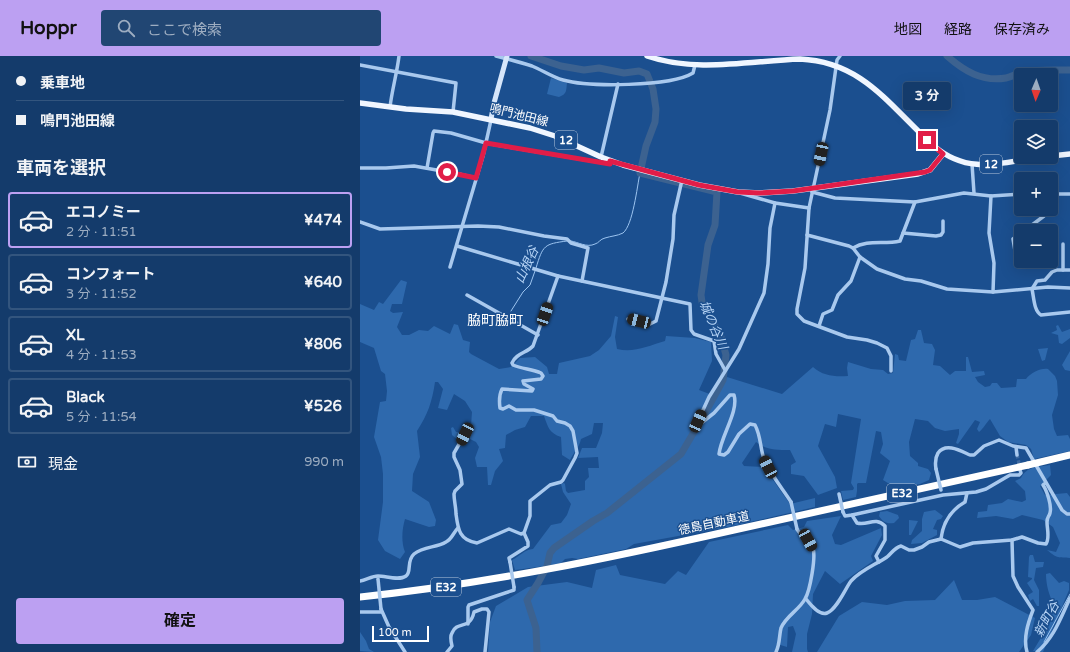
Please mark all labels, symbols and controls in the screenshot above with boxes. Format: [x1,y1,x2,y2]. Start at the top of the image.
search box [101,10,381,46]
text: Hoppr [20,17,77,39]
icon: search [115,17,137,39]
text: ここで検索 [147,21,222,39]
text: 地図 [894,21,922,38]
text: 経路 [944,21,972,38]
text: 保存済み [994,21,1050,38]
north arrow [1014,68,1058,112]
map controls [1014,68,1058,268]
text: 乗車地 [40,74,85,92]
callout: 3 分 [903,82,951,110]
text: 3 分 [915,88,939,104]
street label: 鳴門池田線 [488,101,550,129]
text: 鳴門池田線 [40,112,115,130]
button: layers [1014,120,1058,164]
road number: 12 [555,131,577,149]
route end [918,131,936,149]
car [813,141,829,167]
road number: 12 [980,155,1002,173]
text: 車両を選択 [16,157,106,179]
route start [438,163,456,181]
button: + [1014,172,1058,216]
icon: car [18,202,54,238]
text: エコノミー [66,203,141,221]
text: ¥474 [304,211,342,229]
text: 2 分 · 11:51 [66,224,137,240]
button: − [1014,224,1058,268]
water label: 山根谷 [512,243,543,286]
icon: car [18,264,54,300]
text: コンフォート [66,265,156,283]
text: ¥640 [304,273,342,291]
text: 3 分 · 11:52 [66,286,137,302]
water label: 城の谷川 [695,298,731,354]
car [535,301,555,327]
district label: 脇町脇町 [467,312,523,329]
car [626,312,652,330]
icon: car [18,326,54,362]
text: XL [66,326,85,344]
text: ¥806 [304,335,342,353]
text: 4 分 · 11:53 [66,347,137,363]
icon: car [18,388,54,424]
text: Black [66,388,105,406]
text: ¥526 [304,397,342,415]
car [688,408,708,434]
text: 5 分 · 11:54 [66,409,137,425]
car [454,421,476,447]
icon: cash [16,451,38,473]
text: 990 m [304,454,344,470]
car [757,454,779,480]
text: 現金 [48,455,78,473]
road number: E32 [887,484,917,502]
street label: 徳島自動車道 [677,509,751,537]
car [797,527,819,553]
road number: E32 [431,578,461,596]
water label: 新町谷 [1031,597,1064,640]
button: 確定 [16,598,344,644]
scale bar [372,624,429,643]
text: 100 m [378,626,412,639]

